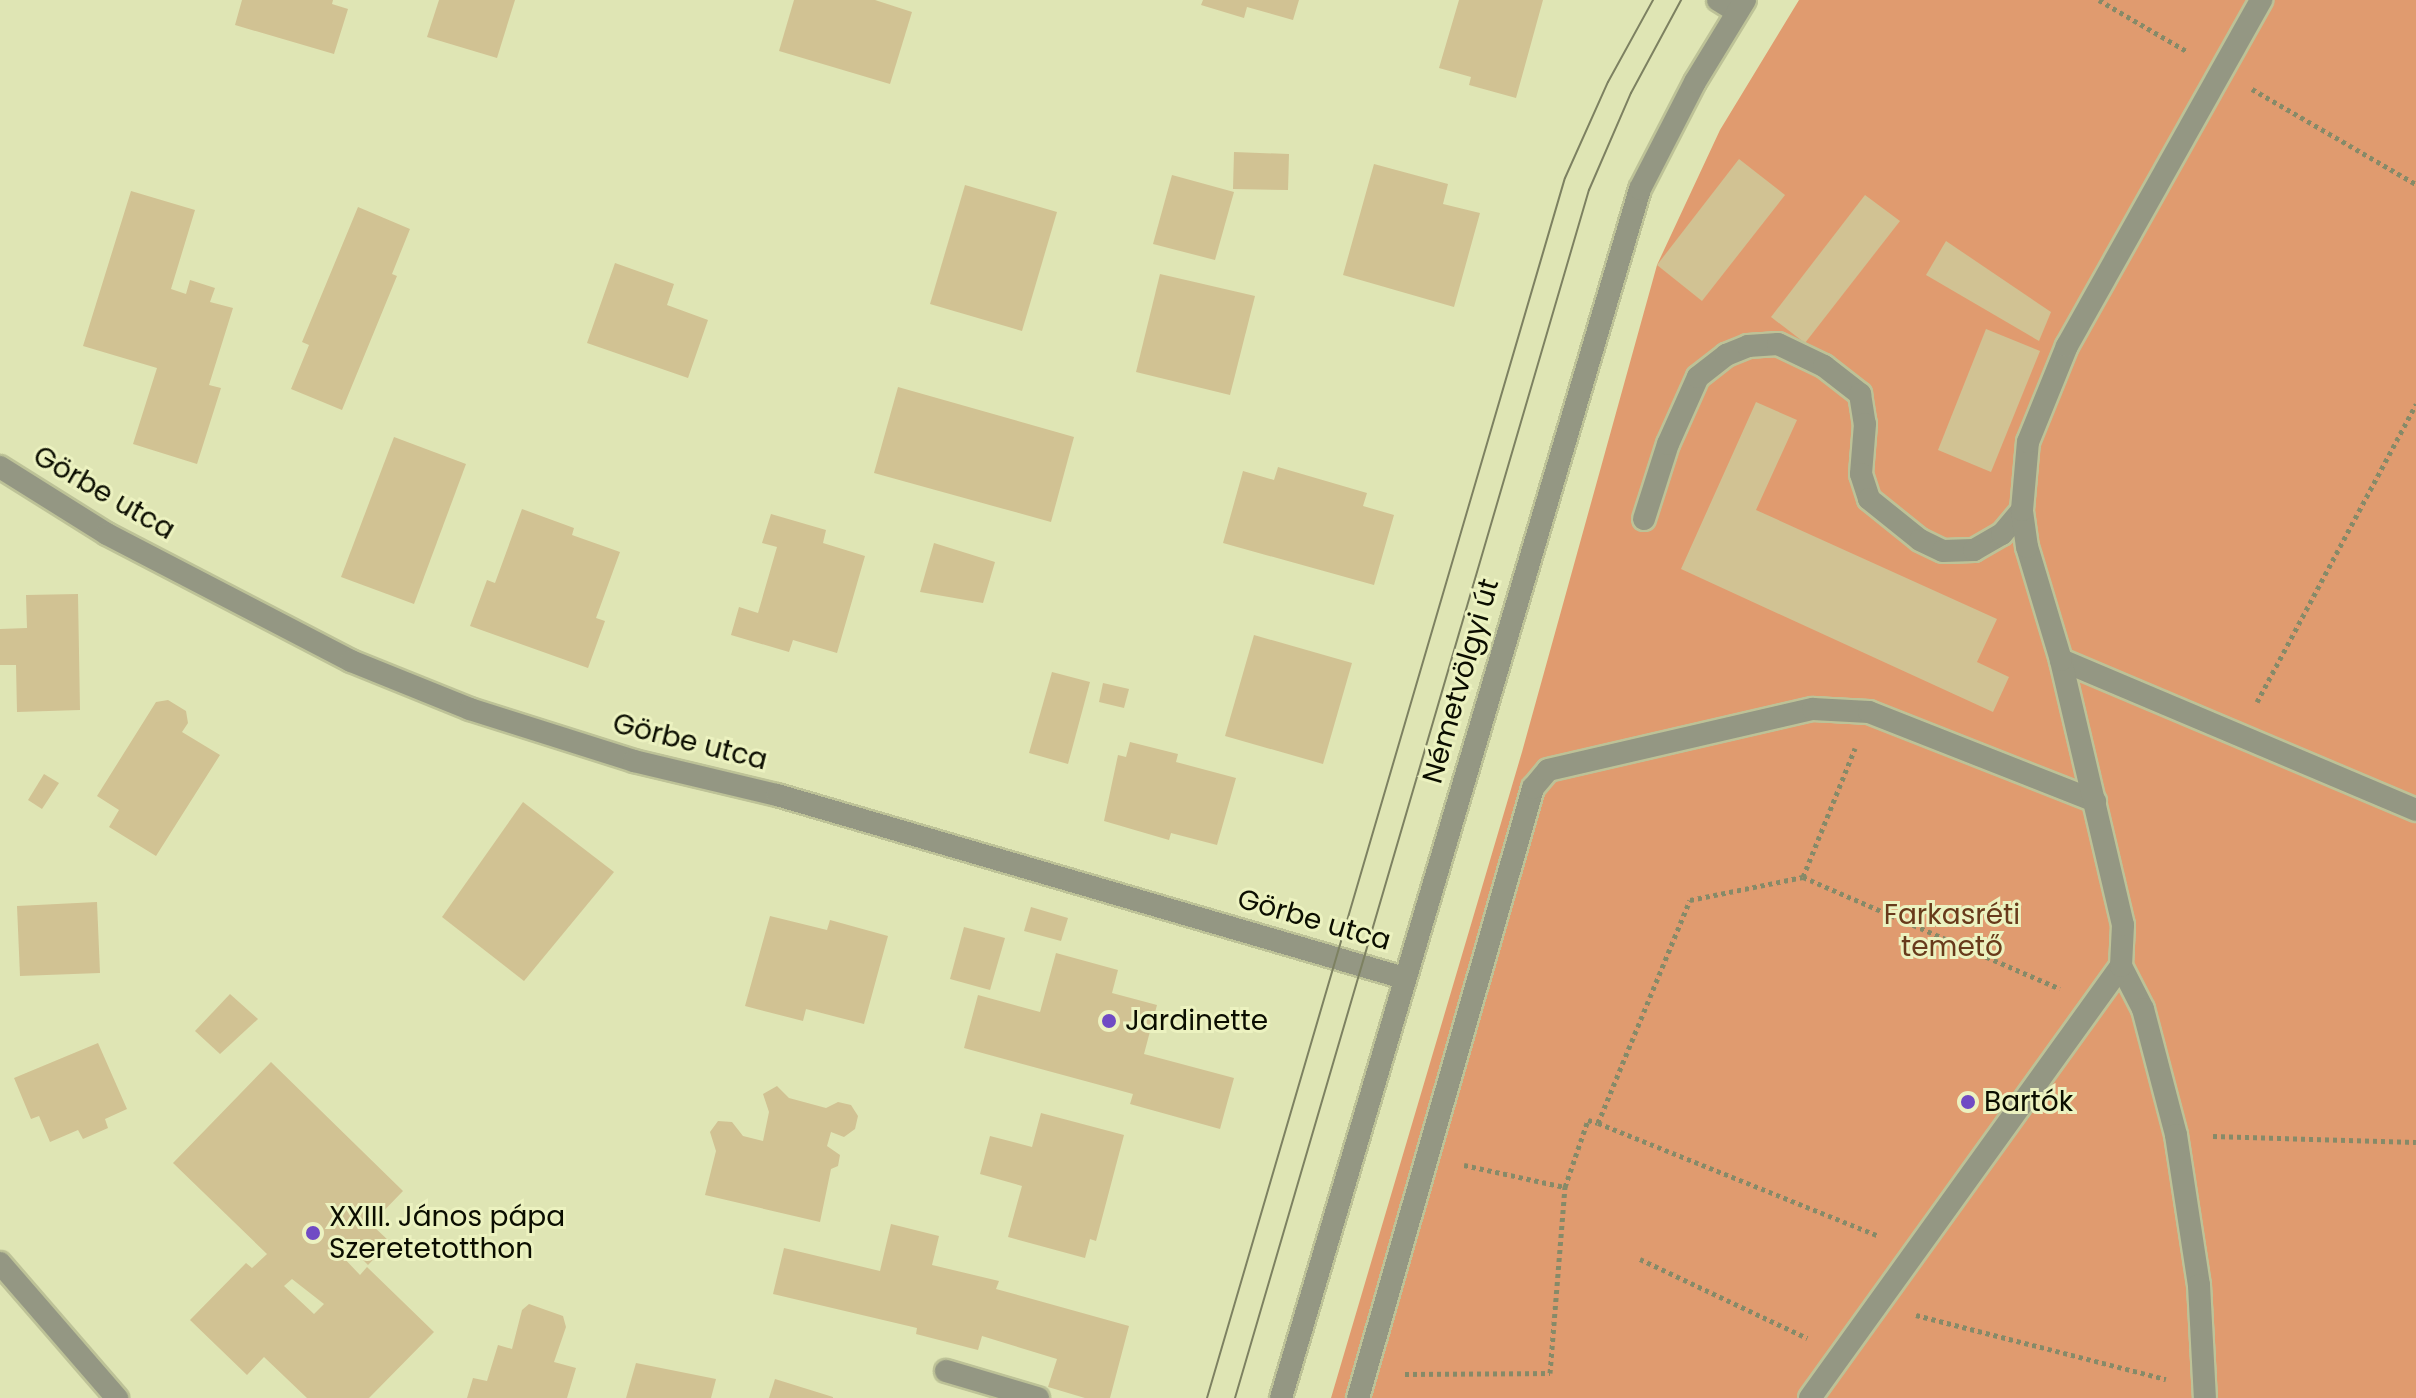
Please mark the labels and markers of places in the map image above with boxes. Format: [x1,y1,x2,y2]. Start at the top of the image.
place label: Jardinette [1125,1004,1268,1038]
marker: Jardinette [1100,1012,1118,1030]
place label: Bartók [1984,1085,2073,1119]
marker: Bartók [1959,1093,1977,1111]
place label: XXIII. János pápa Szeretetotthon [329,1200,565,1266]
marker: XXIII. János pápa Szeretetotthon [304,1224,322,1242]

